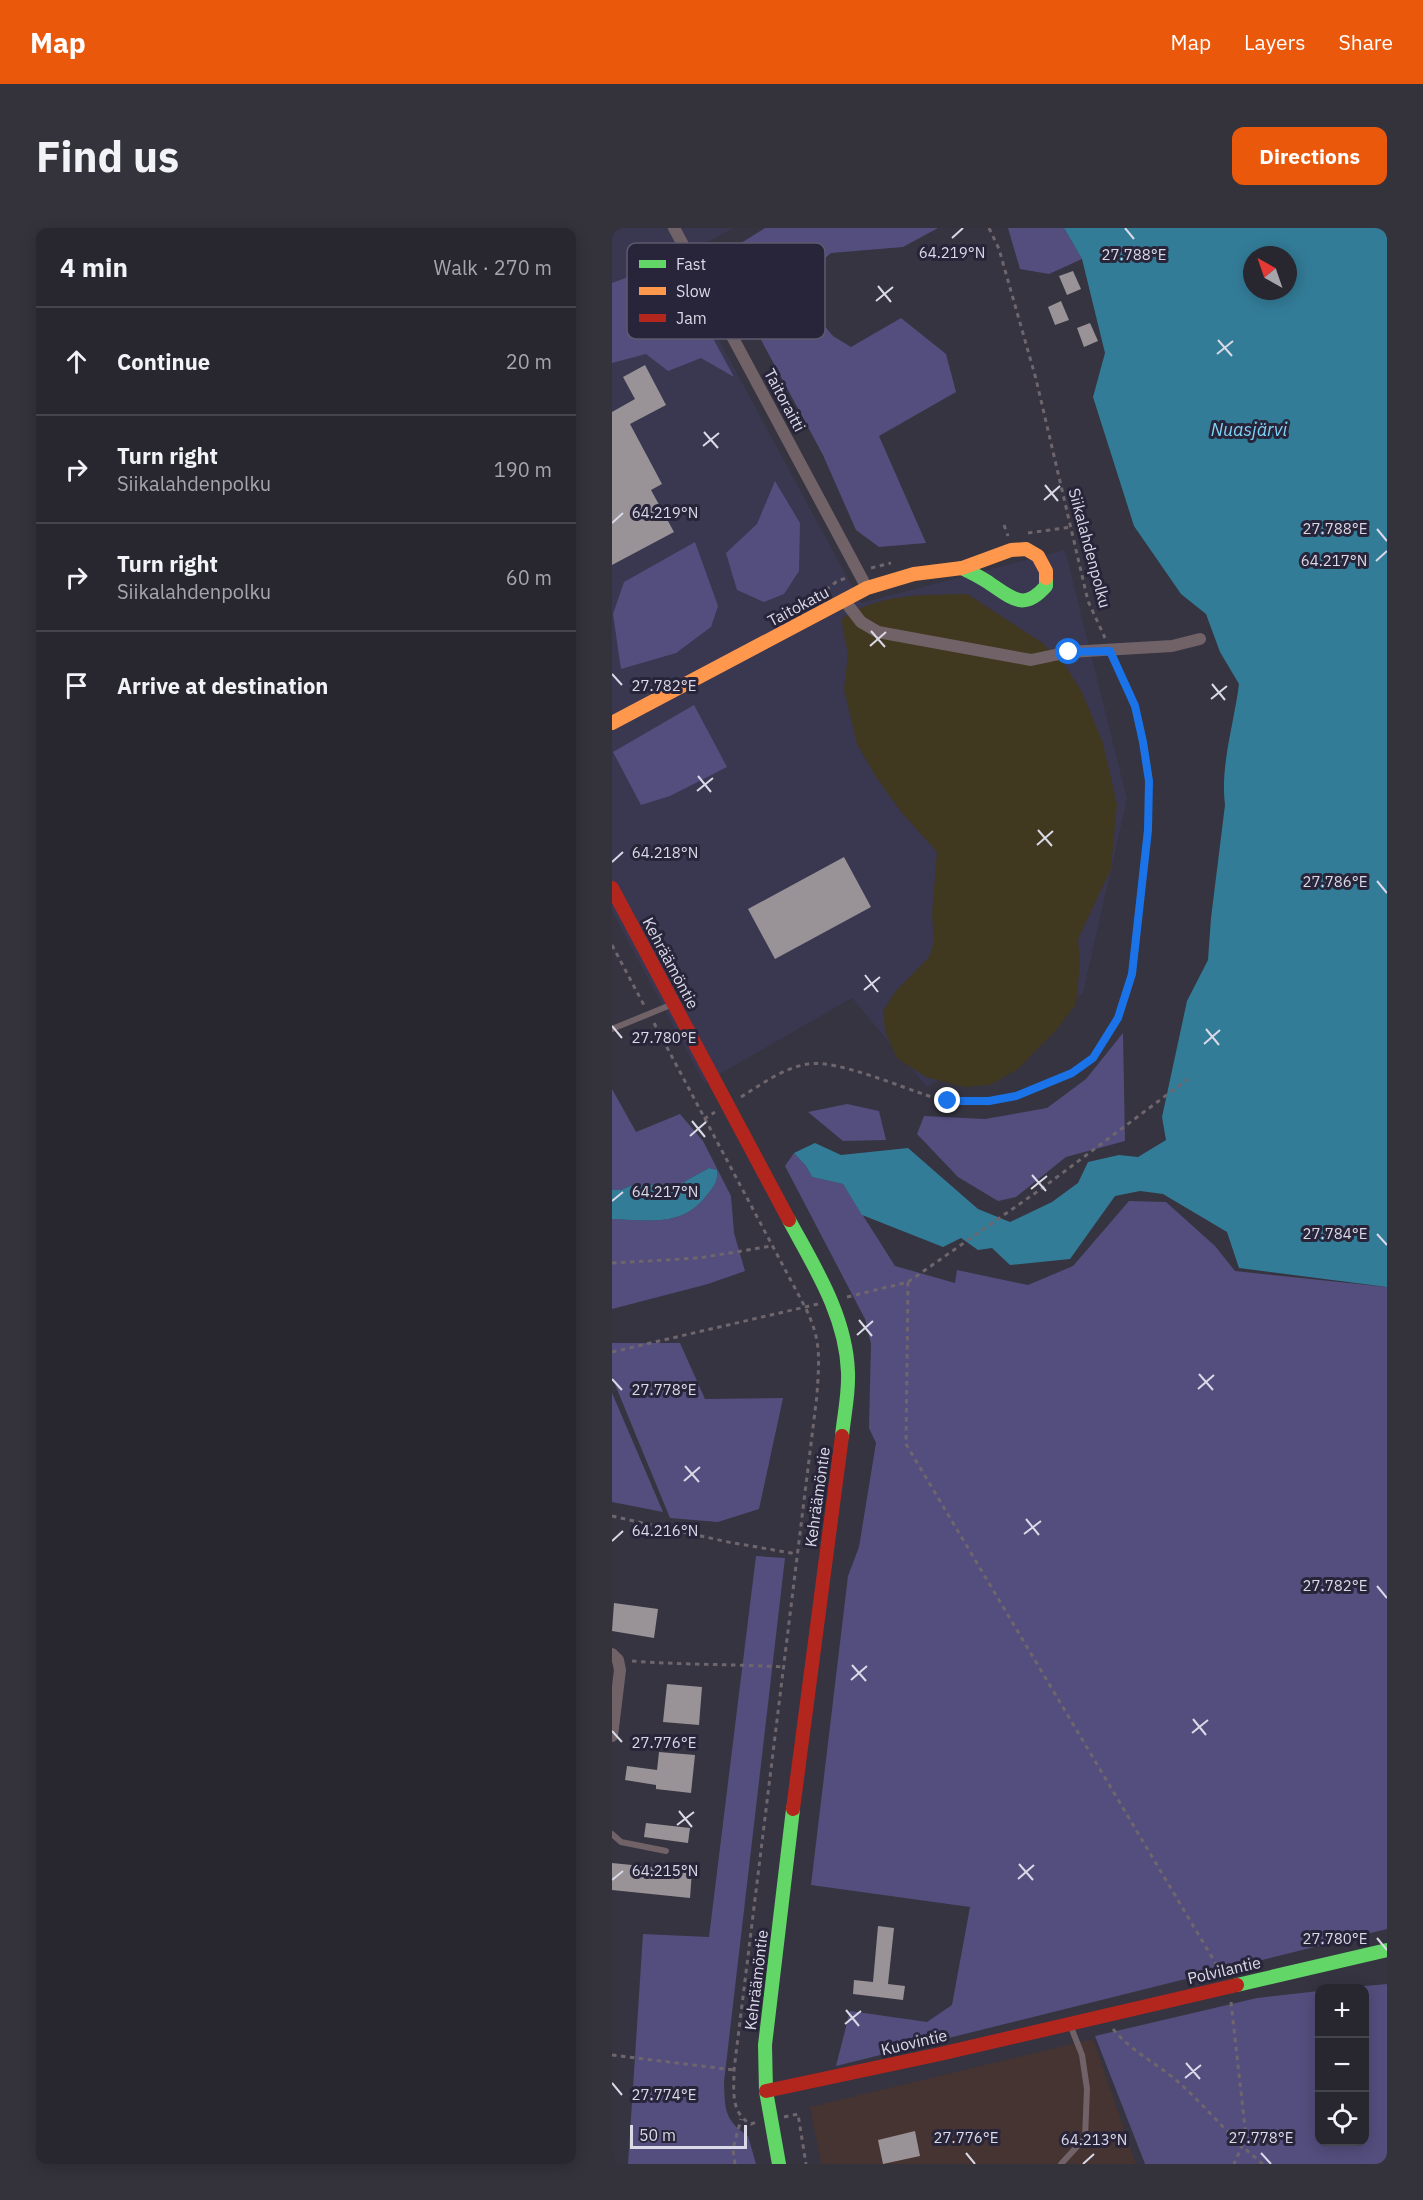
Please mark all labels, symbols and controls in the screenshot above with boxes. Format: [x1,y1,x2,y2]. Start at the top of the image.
text: Map [30,24,86,61]
text: Map [1171,28,1211,56]
text: Layers [1244,28,1306,56]
text: Share [1339,28,1393,56]
button: Directions [1232,127,1387,185]
text: Find us [36,129,179,184]
legend [627,243,825,339]
text: 64.219°N [919,243,985,262]
text: 27.788°E [1102,245,1166,264]
north arrow [1243,246,1297,300]
text: 4 min [60,250,128,284]
text: Walk · 270 m [434,254,552,281]
text: Fast [676,254,706,274]
text: Slow [676,281,711,301]
text: Jam [676,308,707,328]
icon: ahead [60,345,93,378]
text: Continue [117,347,210,376]
text: 20 m [506,348,552,375]
street label: Taitoraitti [760,365,810,435]
water label: Nuasjärvi [1211,418,1288,441]
text: Turn right [117,441,218,470]
icon: right [60,453,93,486]
text: 190 m [494,456,552,483]
text: Siikalahdenpolku [117,470,271,497]
street label: Siikalahdenpolku [1064,486,1116,610]
text: 64.219°N [632,503,698,522]
text: 27.788°E [1303,519,1367,538]
text: Turn right [117,549,218,578]
text: 64.217°N [1301,551,1367,570]
icon: right [60,561,93,594]
text: 60 m [506,564,552,591]
text: Siikalahdenpolku [117,578,271,605]
street label: Taitokatu [764,582,832,630]
route start [1055,638,1081,664]
icon: arrive [60,669,93,702]
text: Arrive at destination [117,671,328,700]
text: 27.782°E [632,676,696,695]
text: 64.218°N [632,843,698,862]
text: 27.786°E [1303,872,1367,891]
street label: Kehräämöntie [638,914,704,1012]
text: 27.780°E [632,1028,696,1047]
route end [934,1087,960,1113]
text: 64.217°N [632,1182,698,1201]
text: 27.784°E [1303,1224,1367,1243]
text: 27.778°E [632,1380,696,1399]
street label: Kehräämöntie [800,1445,834,1548]
text: 64.216°N [632,1521,698,1540]
text: 27.782°E [1303,1576,1367,1595]
text: 27.776°E [632,1733,696,1752]
text: 64.215°N [632,1861,698,1880]
street label: Kehräämöntie [740,1928,772,2031]
text: 27.780°E [1303,1929,1367,1948]
street label: Polvilantie [1185,1952,1263,1988]
map controls [1315,1984,1369,2146]
button: + [1315,1984,1369,2038]
street label: Kuovintie [879,2025,949,2059]
button: − [1315,2038,1369,2092]
text: 27.774°E [632,2085,696,2104]
button: locate [1315,2092,1369,2146]
scale bar [630,2122,747,2150]
text: 50 m [639,2125,676,2145]
text: 27.776°E [934,2128,998,2147]
text: 27.778°E [1229,2128,1293,2147]
text: 64.213°N [1061,2130,1127,2149]

